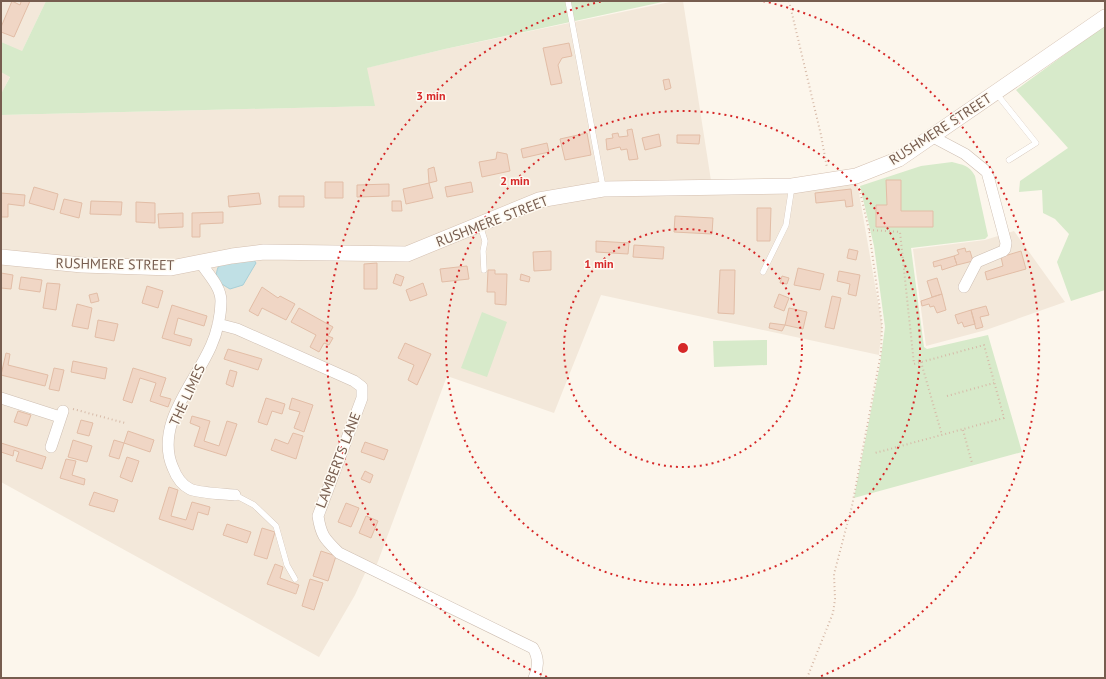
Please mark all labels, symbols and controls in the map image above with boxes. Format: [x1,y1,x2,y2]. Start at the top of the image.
text: 3 min [416,88,446,103]
street label: RUSHMERE STREET [885,89,995,169]
text: 2 min [500,173,530,188]
street label: RUSHMERE STREET [433,191,551,251]
street label: RUSHMERE STREET [55,254,175,274]
text: 1 min [584,256,614,271]
centre of rings [676,341,690,355]
street label: THE LIMES [165,361,209,429]
street label: LAMBERTS LANE [311,410,365,510]

